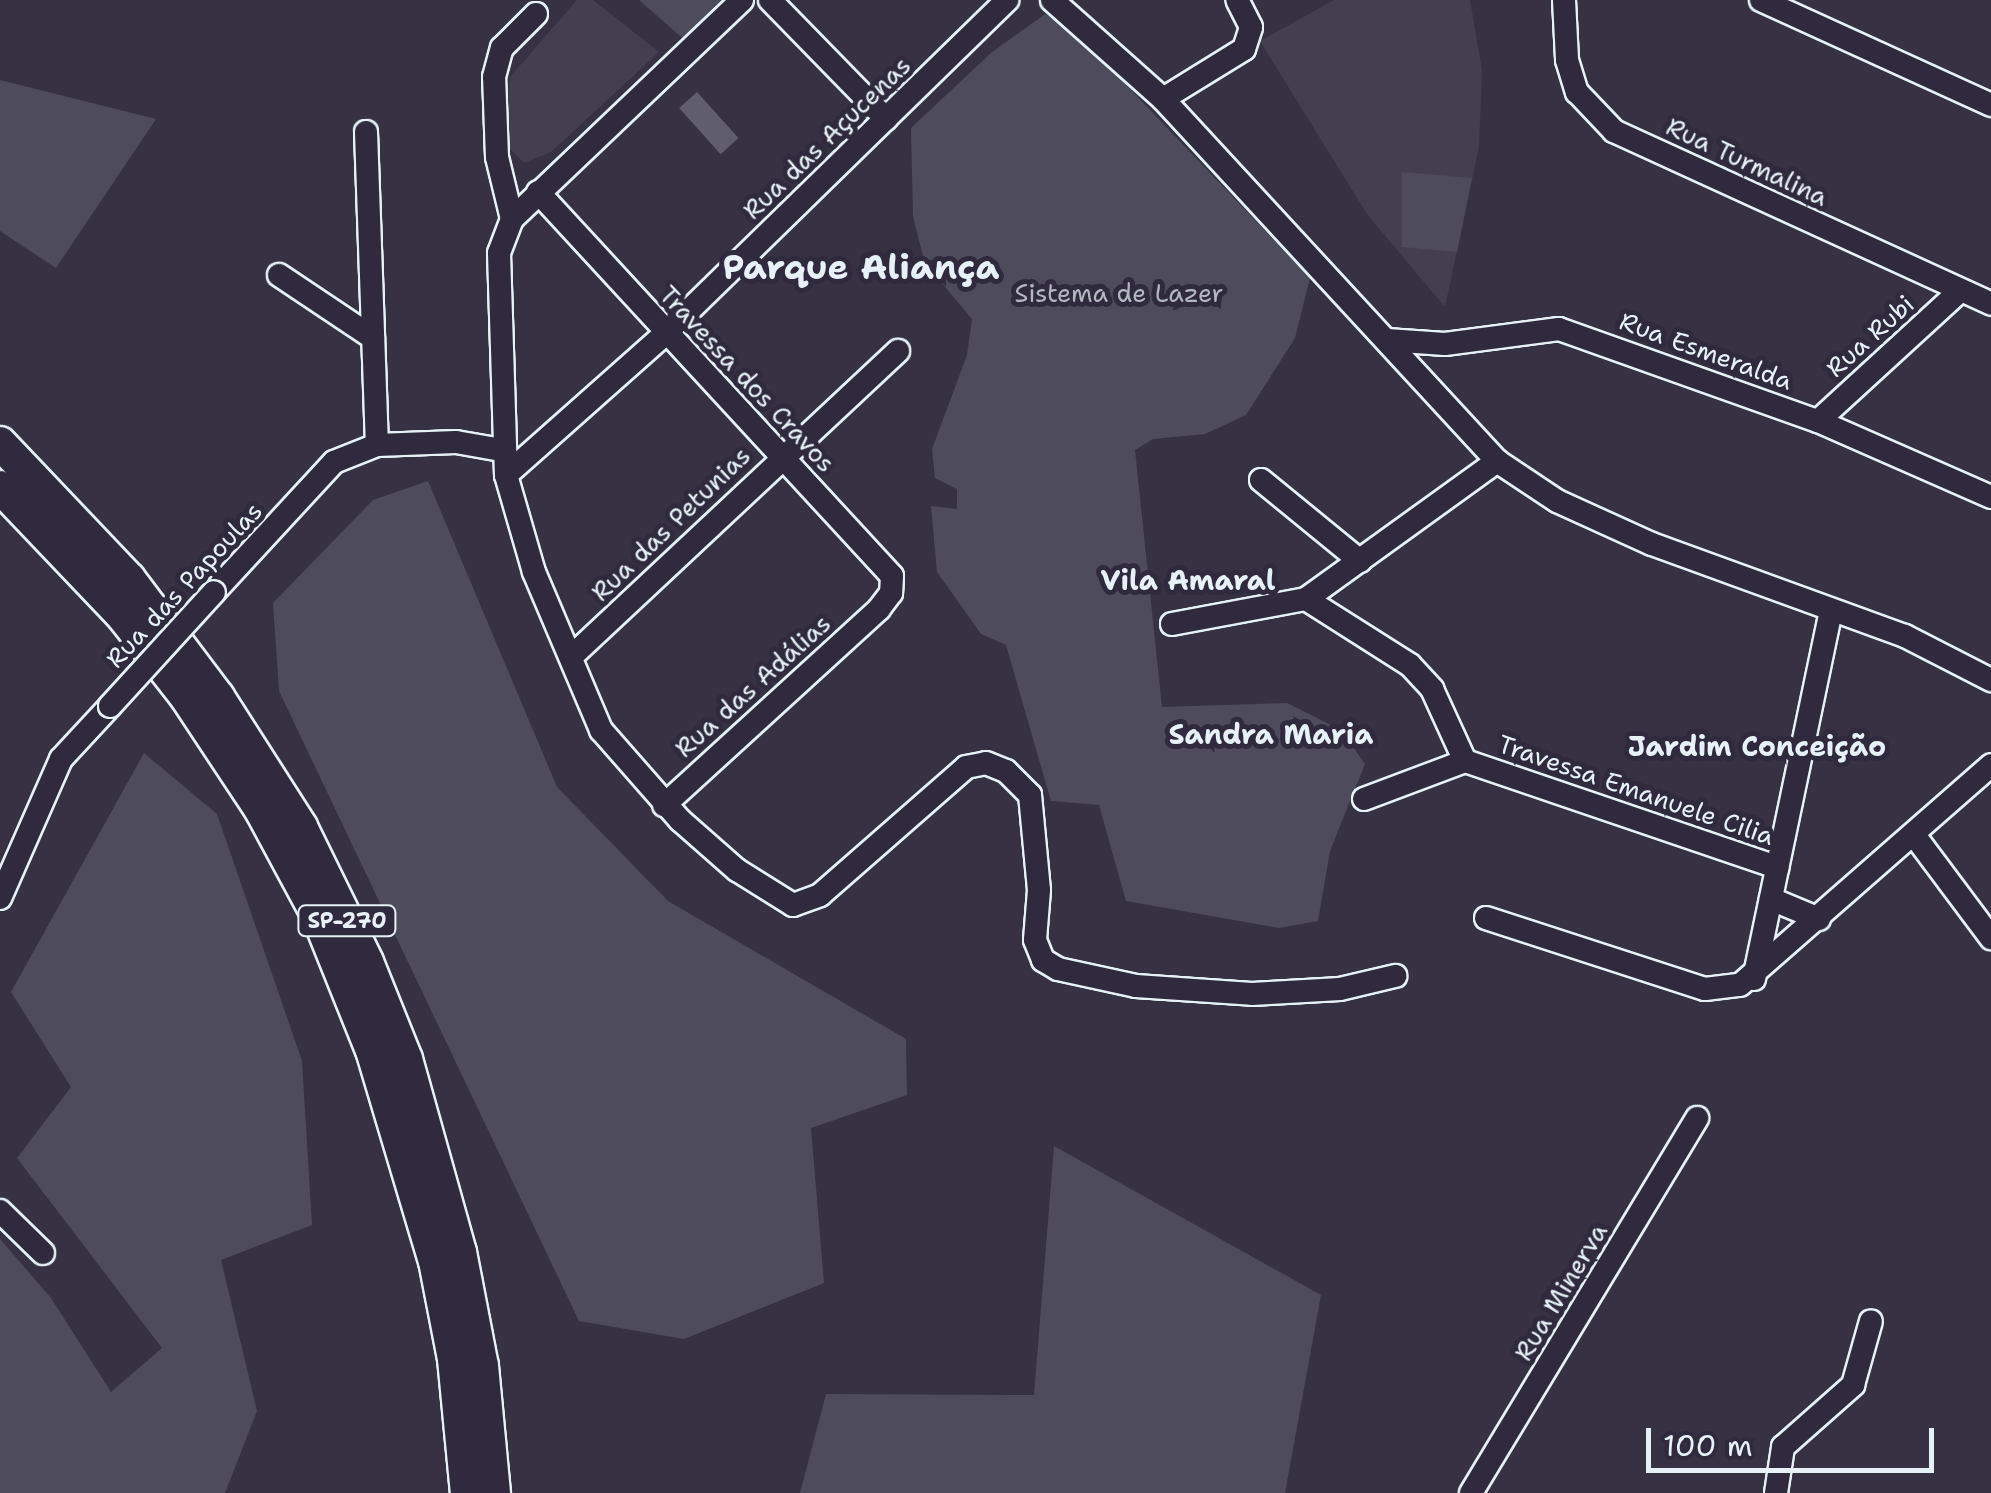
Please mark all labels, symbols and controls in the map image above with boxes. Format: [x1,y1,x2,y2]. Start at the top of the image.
street label: Rua das Açucenas [737,51,917,225]
street label: Rua Turmalina [1662,111,1832,213]
district label: Parque Aliança [723,246,999,288]
park label: Sistema de Lazer [1015,278,1223,308]
street label: Travessa dos Cravos [653,280,841,478]
street label: Rua Rubi [1820,289,1920,383]
street label: Rua Esmeralda [1616,306,1796,396]
street label: Rua das Petunias [585,441,757,607]
street label: Rua das Papoulas [100,496,268,674]
district label: Vila Amaral [1101,563,1275,597]
street label: Rua das Adálias [669,608,837,764]
district label: Sandra Maria [1169,717,1373,751]
street label: Travessa Emanuele Cilia [1494,729,1778,851]
district label: Jardim Conceição [1628,729,1886,763]
road number: SP-270 [297,904,397,938]
street label: Rua Minerva [1508,1218,1614,1366]
scale bar [1651,1408,1938,1470]
text: 100 m [1663,1425,1753,1466]

